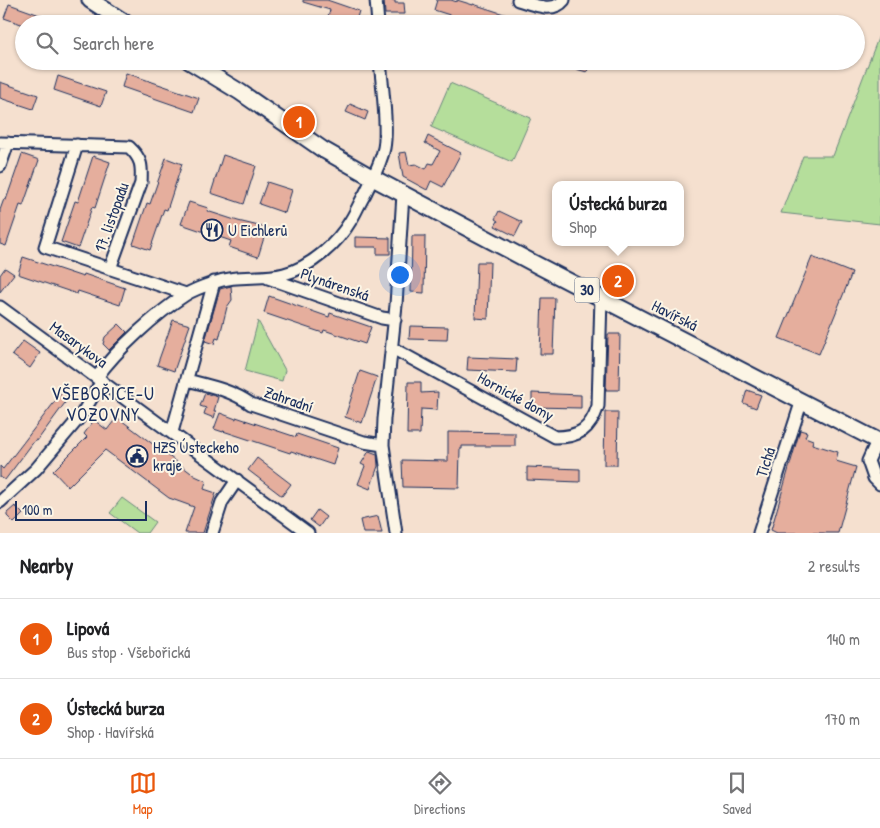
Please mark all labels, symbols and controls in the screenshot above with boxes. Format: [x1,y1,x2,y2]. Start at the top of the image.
search box [15,15,865,70]
icon: search [33,29,61,57]
text: Search here [73,30,154,56]
pin: 1 [283,103,315,141]
street label: 17. listopadu [88,179,134,255]
popup [552,181,684,246]
text: Ústecká burza [569,190,667,216]
text: Shop [569,216,597,238]
restaurant icon: U Eichlerů [200,218,224,242]
place label: U Eichlerů [228,219,288,241]
street label: Plynárenská [298,262,372,306]
your location [387,262,413,288]
pin: 2 [602,262,634,300]
road number: 30 [574,278,600,302]
street label: Havířská [648,294,702,336]
street label: Masarykova [45,315,113,373]
street label: Hornické domy [474,366,558,426]
street label: Zahradní [262,380,316,418]
district label: VŠEBOŘICE-U VOZOVNY [51,381,155,427]
place label: HZS Ústeckeho kraje [153,436,239,476]
public building icon: HZS Ústeckeho kraje [125,444,149,468]
street label: Tichá [750,444,780,480]
scale bar [15,498,148,521]
text: 100 m [22,500,52,519]
text: Nearby [20,551,73,580]
text: 2 results [808,555,860,577]
text: Lipová [67,615,109,641]
text: 1 [33,628,39,650]
text: 140 m [826,628,860,650]
text: Bus stop · Všebořická [67,641,190,663]
text: Ústecká burza [67,695,164,721]
text: 2 [32,708,40,730]
text: 170 m [825,708,860,730]
text: Shop · Havířská [67,721,154,743]
tab: Map [129,769,157,818]
tab: Directions [414,769,465,818]
tab: Saved [723,769,751,818]

